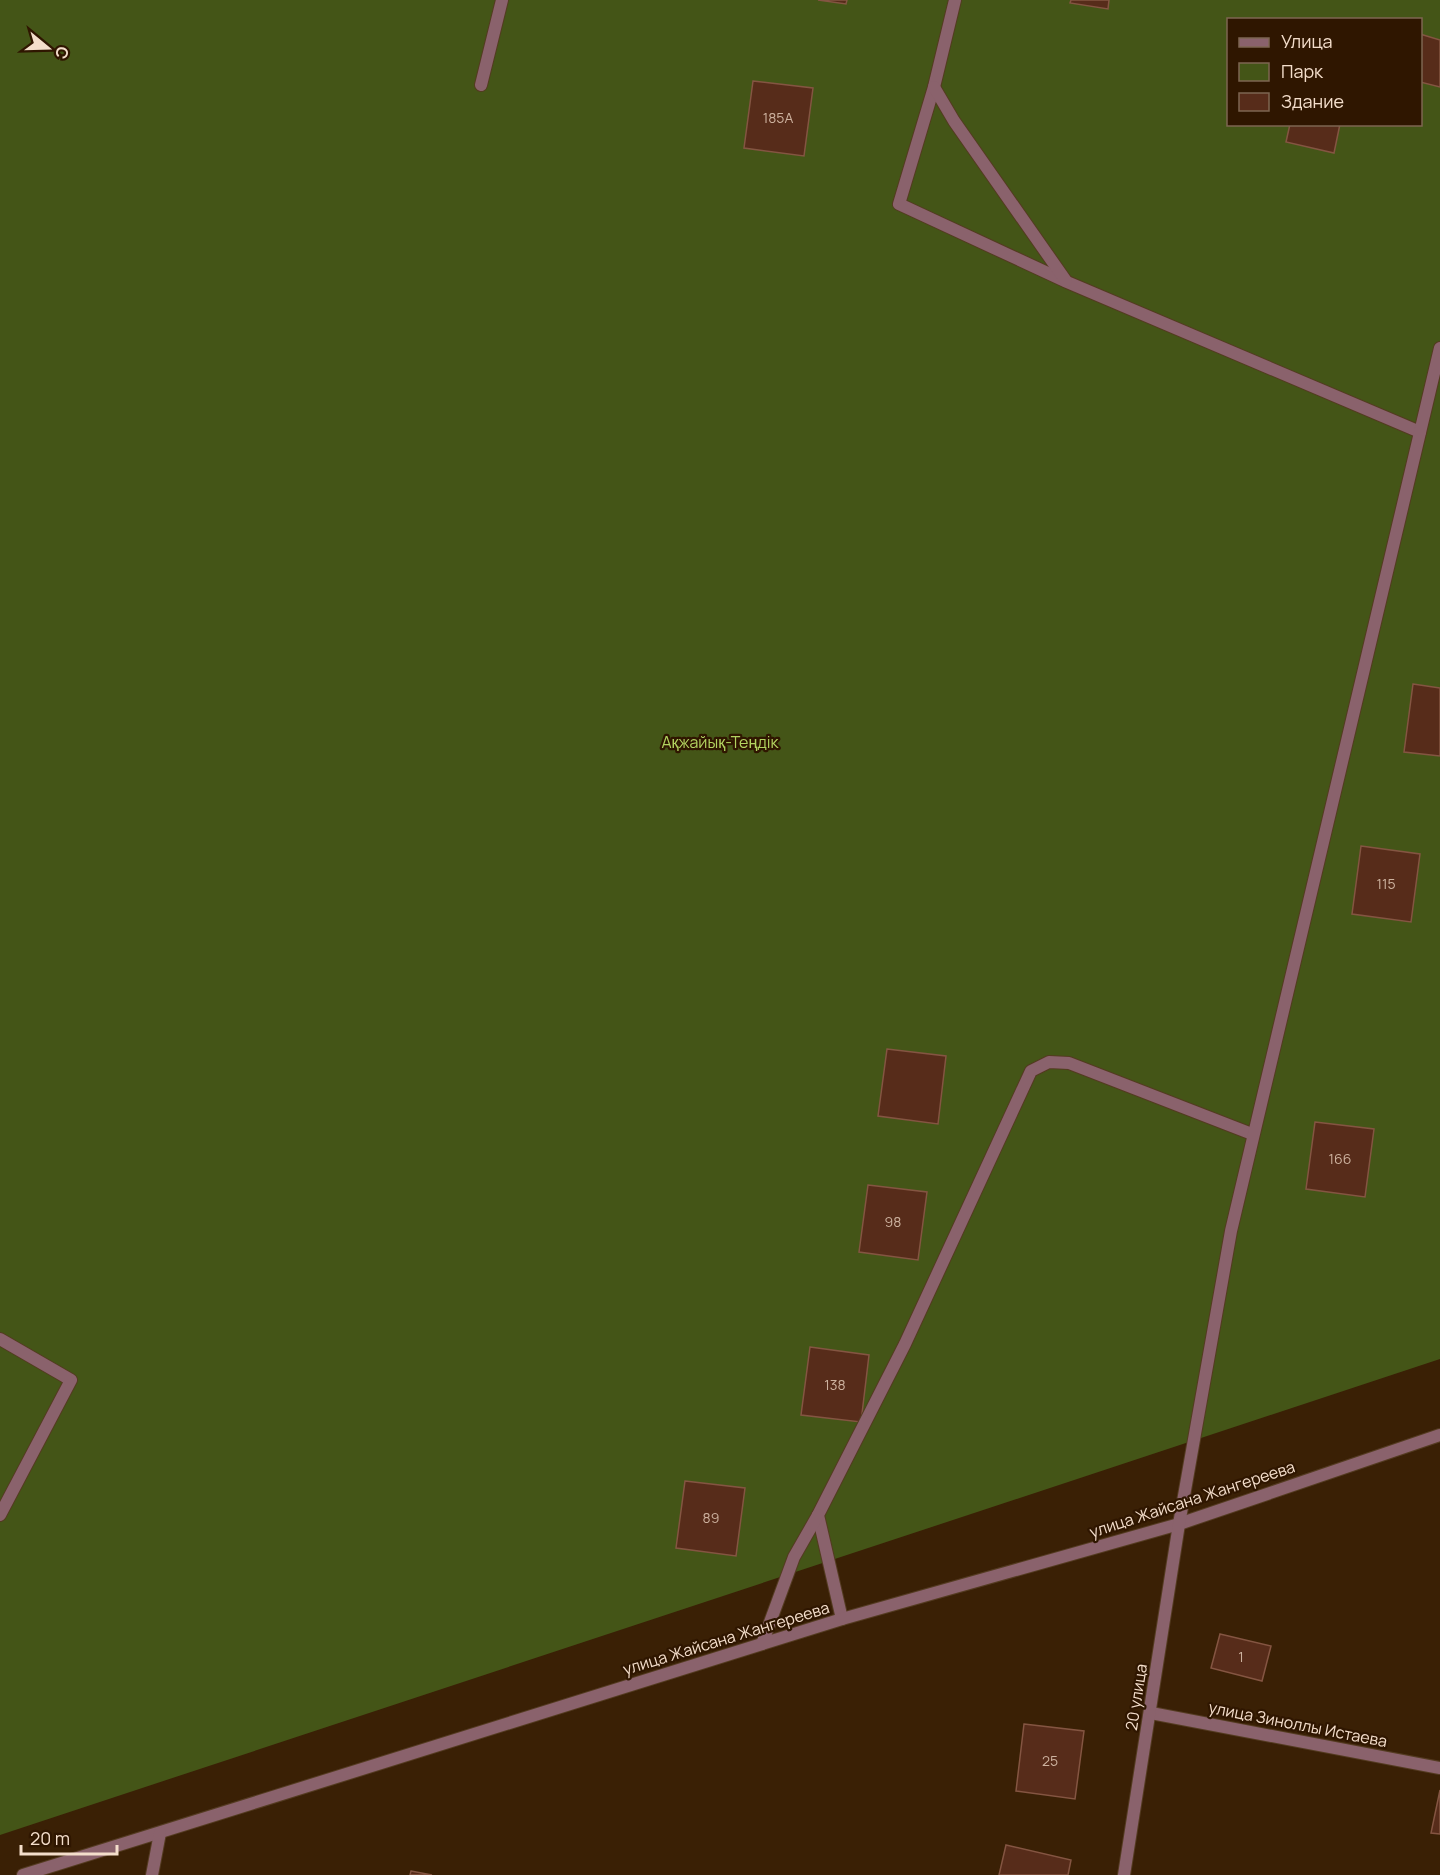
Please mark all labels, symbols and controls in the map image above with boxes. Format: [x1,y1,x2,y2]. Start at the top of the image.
north arrow [18,18,78,78]
legend [1227,18,1422,126]
text: Улица [1281,29,1333,53]
text: С [50,44,75,62]
text: Парк [1281,59,1324,83]
text: Здание [1281,89,1344,113]
house number: 185А [763,108,793,127]
park label: Ақжайық-Теңдік [661,731,780,753]
house number: 115 [1376,874,1396,893]
house number: 166 [1329,1149,1351,1168]
house number: 98 [885,1212,901,1231]
house number: 138 [824,1375,846,1394]
street label: улица Жайсана Жангереева [1086,1455,1298,1543]
house number: 89 [703,1508,719,1527]
street label: улица Жайсана Жангереева [620,1596,832,1680]
house number: 1 [1238,1647,1244,1666]
street label: 20 улица [1120,1662,1152,1732]
street label: улица Зиноллы Истаева [1207,1696,1389,1752]
house number: 25 [1042,1751,1058,1770]
scale bar [21,1818,117,1856]
text: 20 m [30,1826,70,1850]

